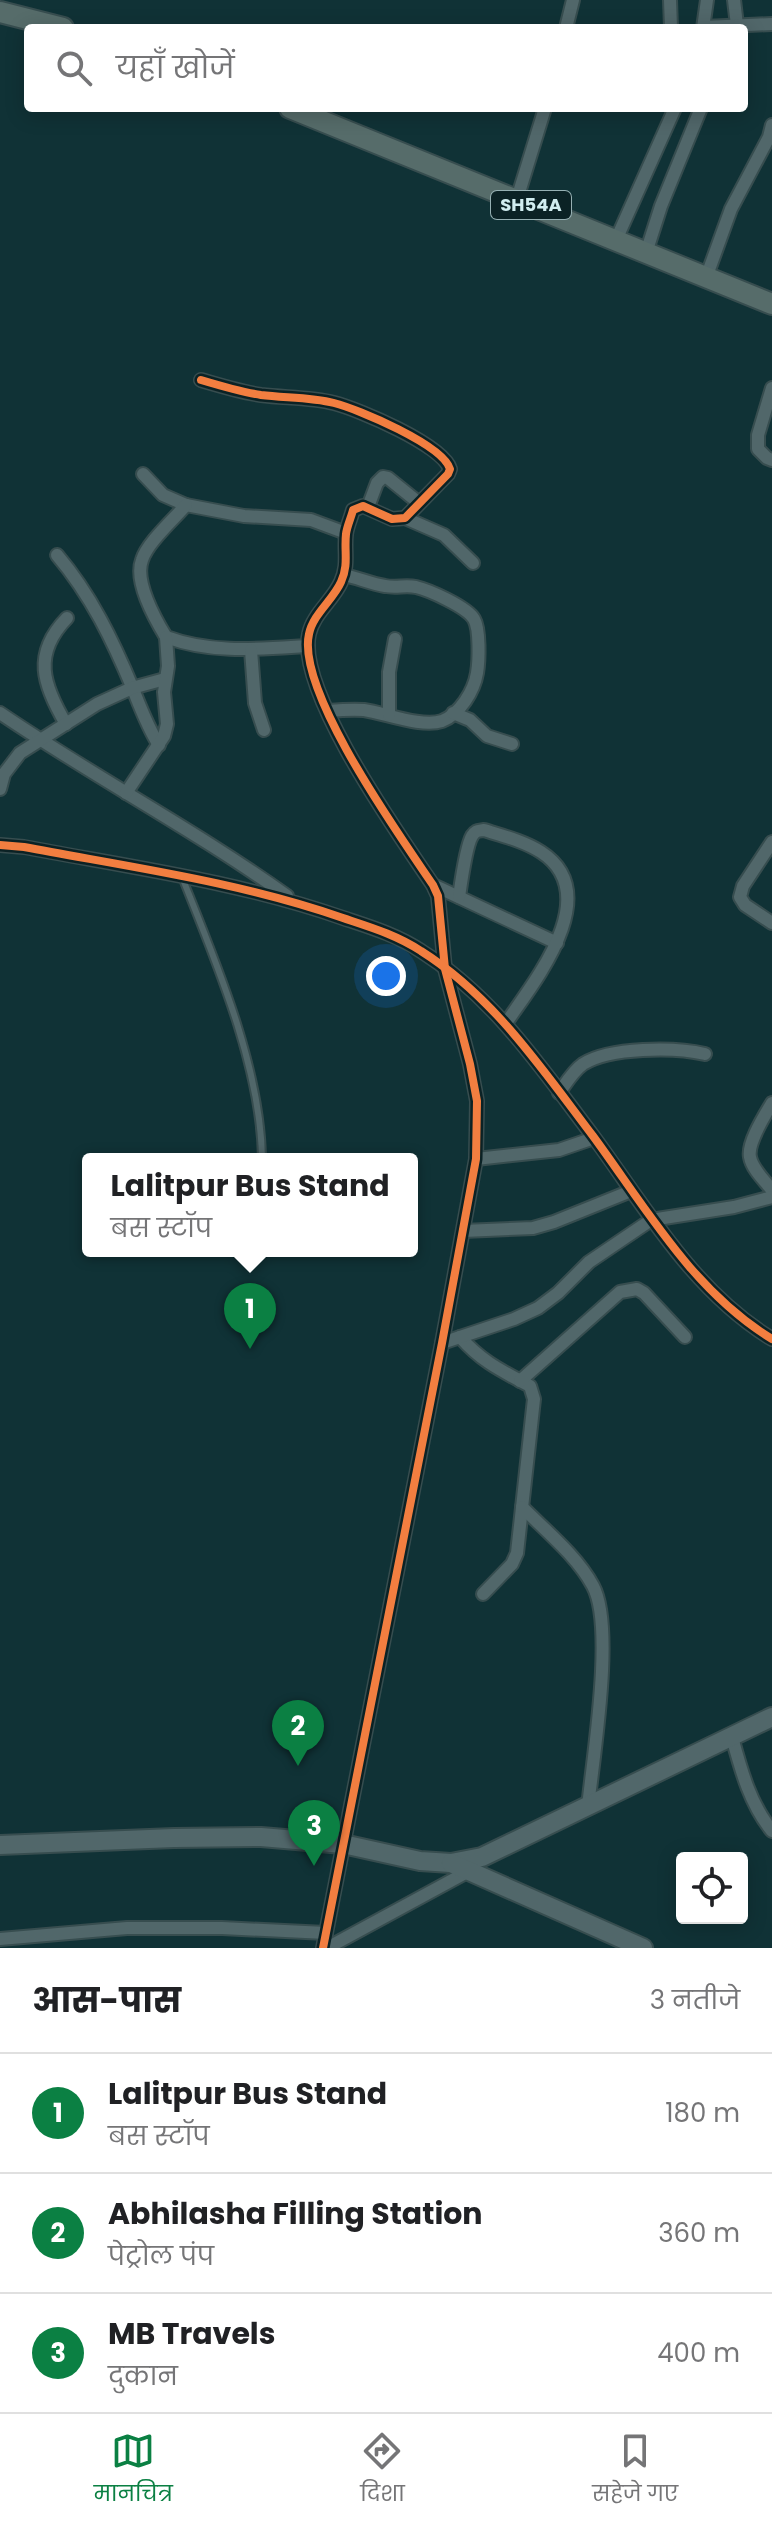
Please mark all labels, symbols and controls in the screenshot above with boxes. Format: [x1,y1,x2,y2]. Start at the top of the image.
search box [24,24,748,112]
icon: search [52,46,96,90]
text: यहाँ खोजें [116,46,235,89]
road number: SH54A [491,191,571,219]
your location [366,956,406,996]
popup [82,1153,418,1257]
text: Lalitpur Bus Stand [110,1164,390,1207]
text: बस स्टॉप [110,1210,212,1246]
pin: 1 [224,1283,276,1349]
pin: 2 [272,1700,324,1766]
pin: 3 [288,1800,340,1866]
map controls [676,1852,748,1924]
button: locate [676,1852,748,1924]
text: आस-पास [32,1976,181,2024]
text: 3 नतीजे [650,1982,740,2018]
text: Lalitpur Bus Stand [108,2072,387,2115]
text: 1 [53,2095,63,2131]
text: 180 m [665,2095,740,2131]
text: बस स्टॉप [108,2118,209,2154]
text: Abhilasha Filling Station [108,2192,483,2235]
text: 2 [51,2215,65,2251]
text: 360 m [658,2215,740,2251]
text: पेट्रोल पंप [108,2238,214,2274]
text: MB Travels [108,2312,275,2355]
text: 3 [50,2335,66,2371]
text: 400 m [657,2335,740,2371]
text: दुकान [108,2358,178,2394]
tab: मानचित्र [94,2429,173,2510]
tab: दिशा [360,2429,405,2510]
tab: सहेजे गए [592,2429,678,2510]

